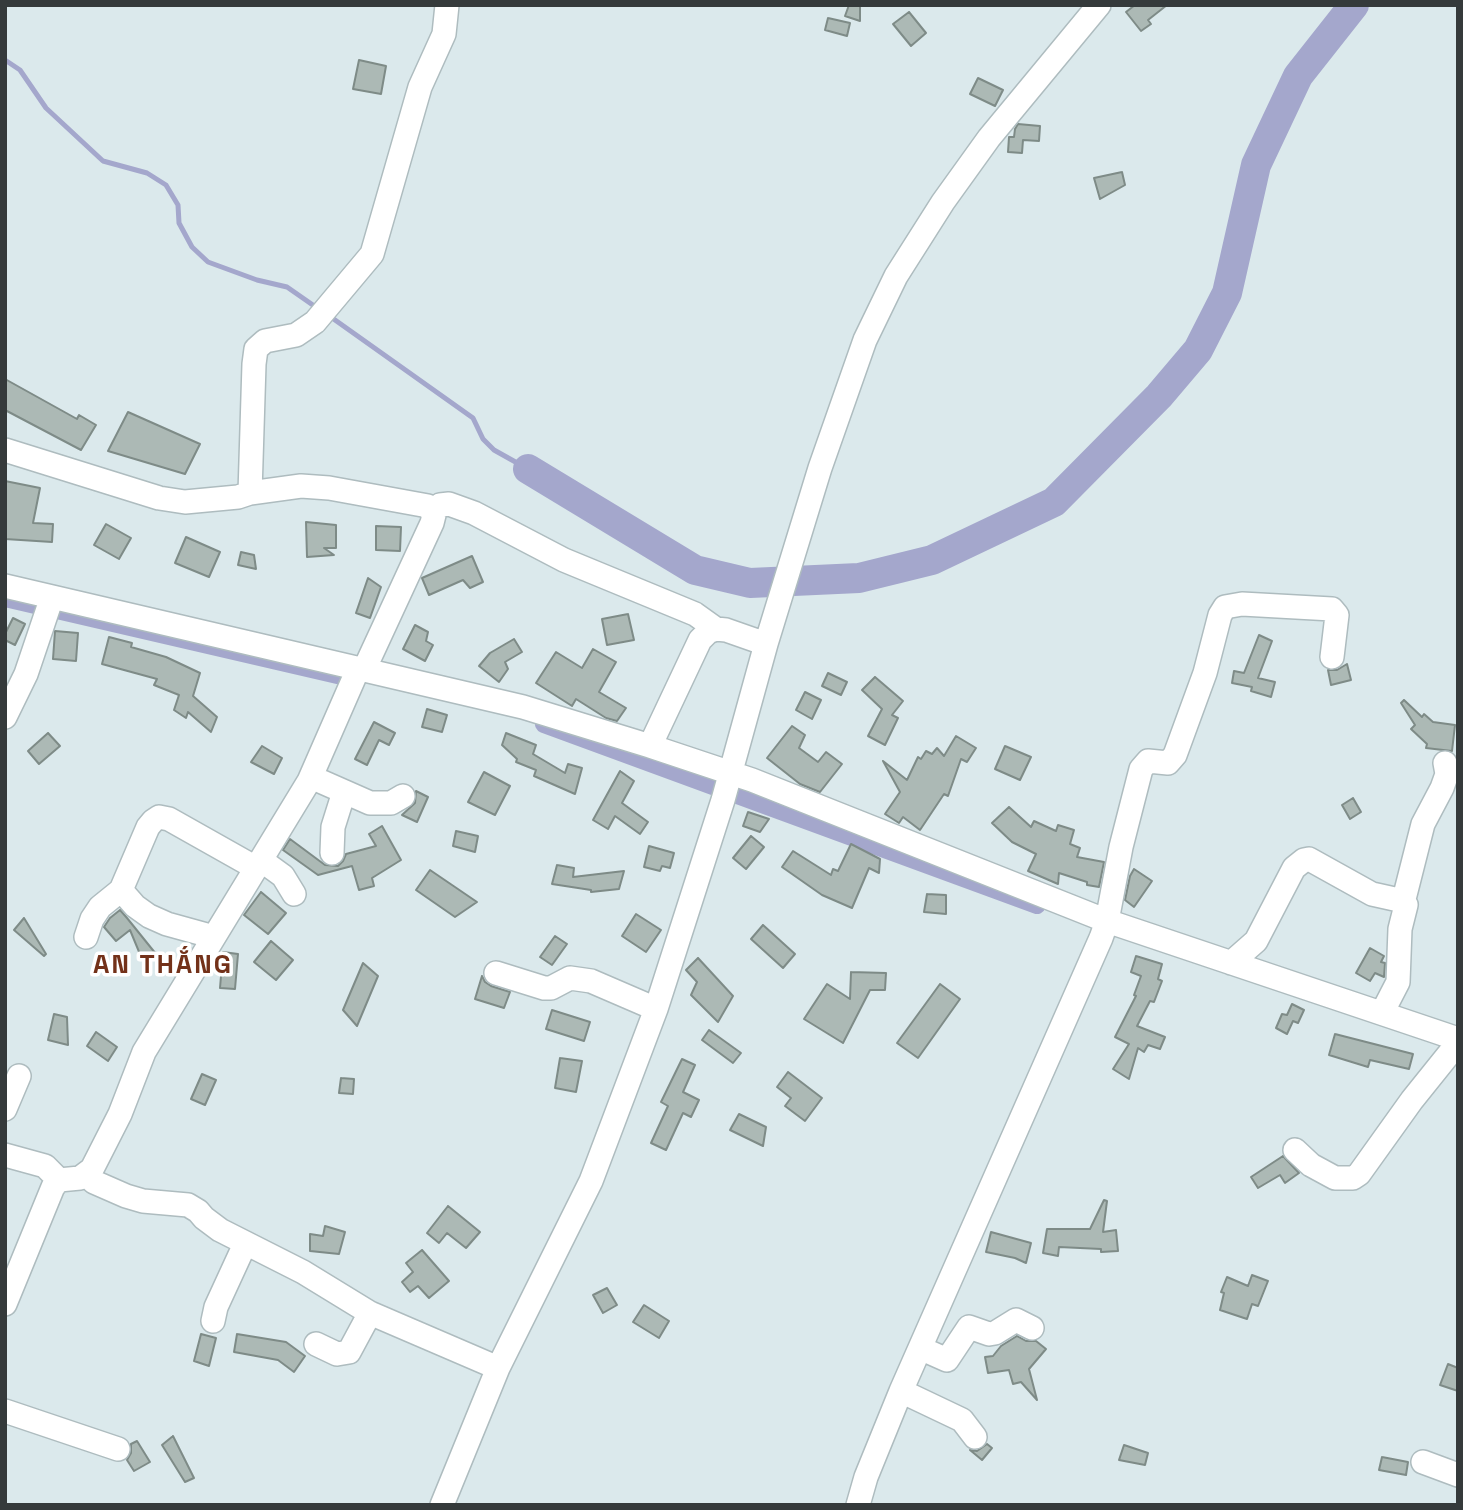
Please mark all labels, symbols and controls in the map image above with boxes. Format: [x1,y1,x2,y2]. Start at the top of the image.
district label: AN THẮNG [94,950,232,982]

